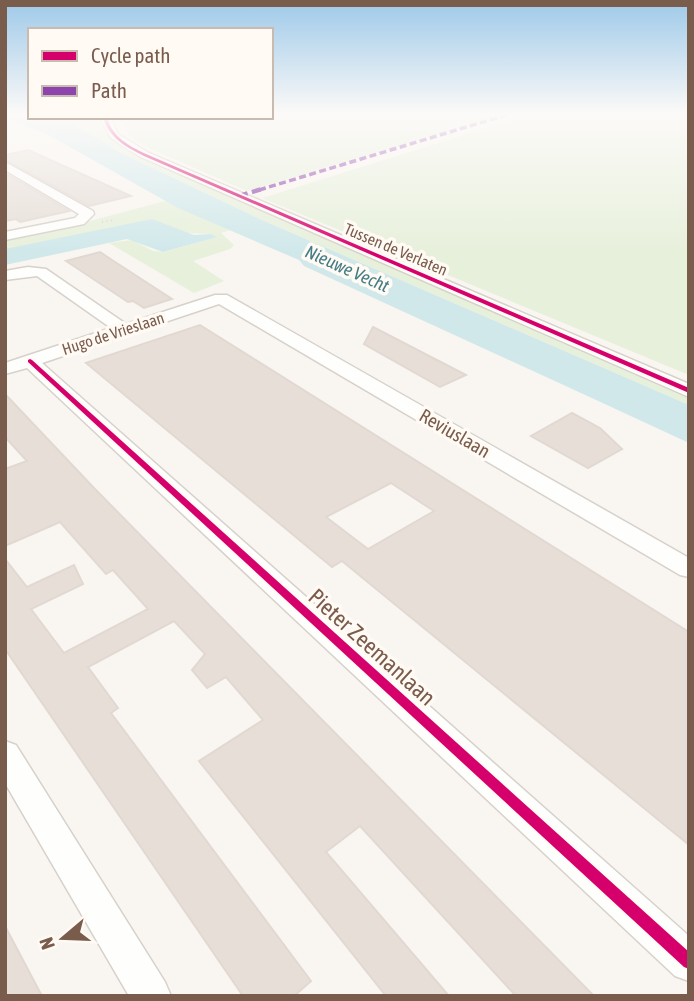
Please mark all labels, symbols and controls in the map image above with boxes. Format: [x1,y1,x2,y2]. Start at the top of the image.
legend [28,28,273,119]
text: Cycle path [91,43,170,67]
text: Path [91,78,127,102]
street label: Tussen de Verlaten [342,219,450,279]
water label: Nieuwe Vecht [302,241,393,297]
street label: Hugo de Vrieslaan [60,308,167,359]
street label: Reviuslaan [416,404,494,462]
street label: Pieter Zeemanlaan [303,583,441,711]
north arrow [28,903,98,973]
text: N [35,935,59,952]

